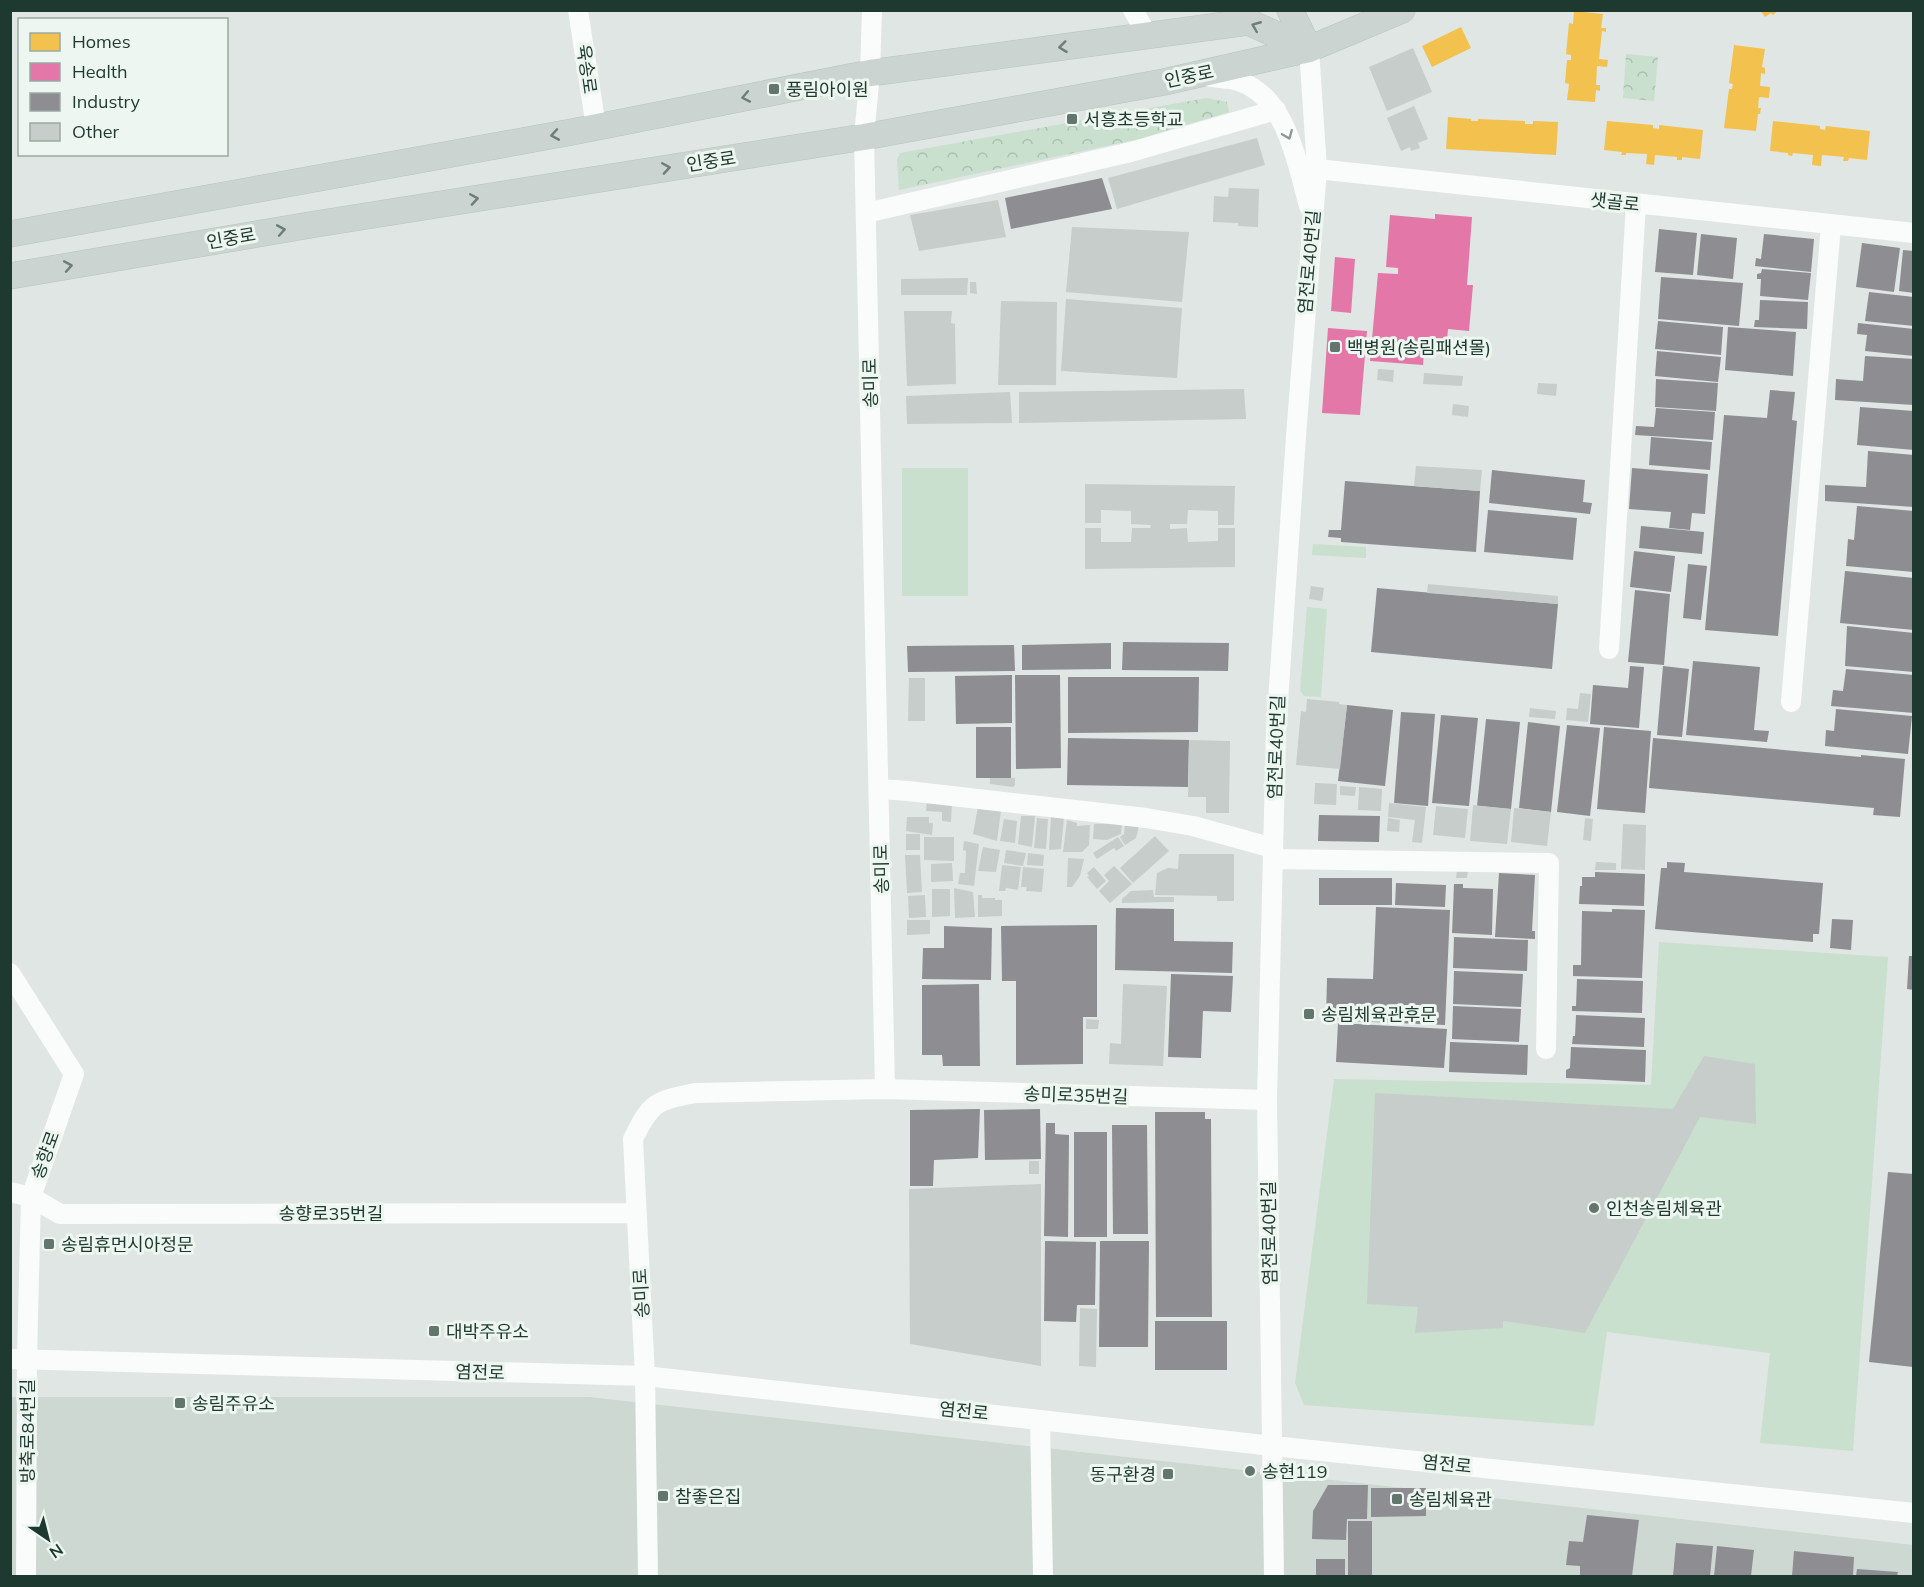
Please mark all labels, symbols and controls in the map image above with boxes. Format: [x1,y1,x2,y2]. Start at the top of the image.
legend [18,18,228,156]
one-way arrow [1251,21,1262,33]
text: Homes [72,30,131,53]
one-way arrow [1059,41,1068,53]
street label: 육송로 [572,43,602,95]
text: Health [72,60,128,83]
street label: 인중로 [1162,60,1216,92]
place label: 풍림아이원 [786,78,869,101]
marker: 풍림아이원 [767,82,781,96]
text: Industry [72,90,141,113]
one-way arrow [742,90,752,103]
place label: 서흥초등학교 [1084,108,1183,131]
marker: 서흥초등학교 [1065,112,1079,126]
text: Other [72,120,120,143]
one-way arrow [550,128,560,141]
one-way arrow [1281,129,1293,140]
street label: 인중로 [685,146,737,176]
one-way arrow [662,163,671,175]
street label: 샛골로 [1589,188,1641,216]
one-way arrow [469,193,478,205]
street label: 염전로40번길 [1293,209,1325,315]
street label: 인중로 [205,222,257,254]
one-way arrow [276,224,286,236]
one-way arrow [63,261,73,273]
place label: 백병원(송림패션몰) [1347,336,1491,359]
marker: 백병원(송림패션몰) [1328,340,1342,354]
street label: 송미로 [858,358,882,408]
street label: 염전로40번길 [1263,694,1289,800]
street label: 송미로 [869,844,893,894]
place label: 송림체육관후문 [1321,1003,1437,1026]
marker: 송림체육관후문 [1302,1007,1316,1021]
street label: 송미로35번길 [1023,1082,1129,1108]
street label: 송향로 [26,1128,64,1182]
street label: 염전로40번길 [1257,1181,1281,1285]
place label: 인천송림체육관 [1606,1197,1722,1220]
marker: 인천송림체육관 [1587,1201,1601,1215]
street label: 송향로35번길 [279,1202,383,1225]
place label: 송림휴먼시아정문 [61,1233,193,1256]
marker: 송림휴먼시아정문 [42,1237,56,1251]
street label: 송미로 [628,1268,654,1318]
place label: 대박주유소 [446,1320,529,1343]
marker: 대박주유소 [427,1324,441,1338]
street label: 염전로 [455,1360,505,1384]
street label: 방축로84번길 [16,1379,39,1483]
place label: 송림주유소 [192,1392,275,1415]
marker: 송림주유소 [173,1396,187,1410]
street label: 염전로 [938,1397,990,1425]
street label: 염전로 [1421,1450,1473,1478]
place label: 송현119 [1262,1460,1328,1483]
place label: 동구환경 [1090,1463,1156,1486]
marker: 송현119 [1243,1464,1257,1478]
marker: 동구환경 [1161,1467,1175,1481]
place label: 참좋은집 [675,1485,741,1508]
place label: 송림체육관 [1409,1488,1492,1511]
marker: 참좋은집 [656,1489,670,1503]
marker: 송림체육관 [1390,1492,1404,1506]
north arrow [18,1509,78,1569]
text: N [46,1540,67,1563]

